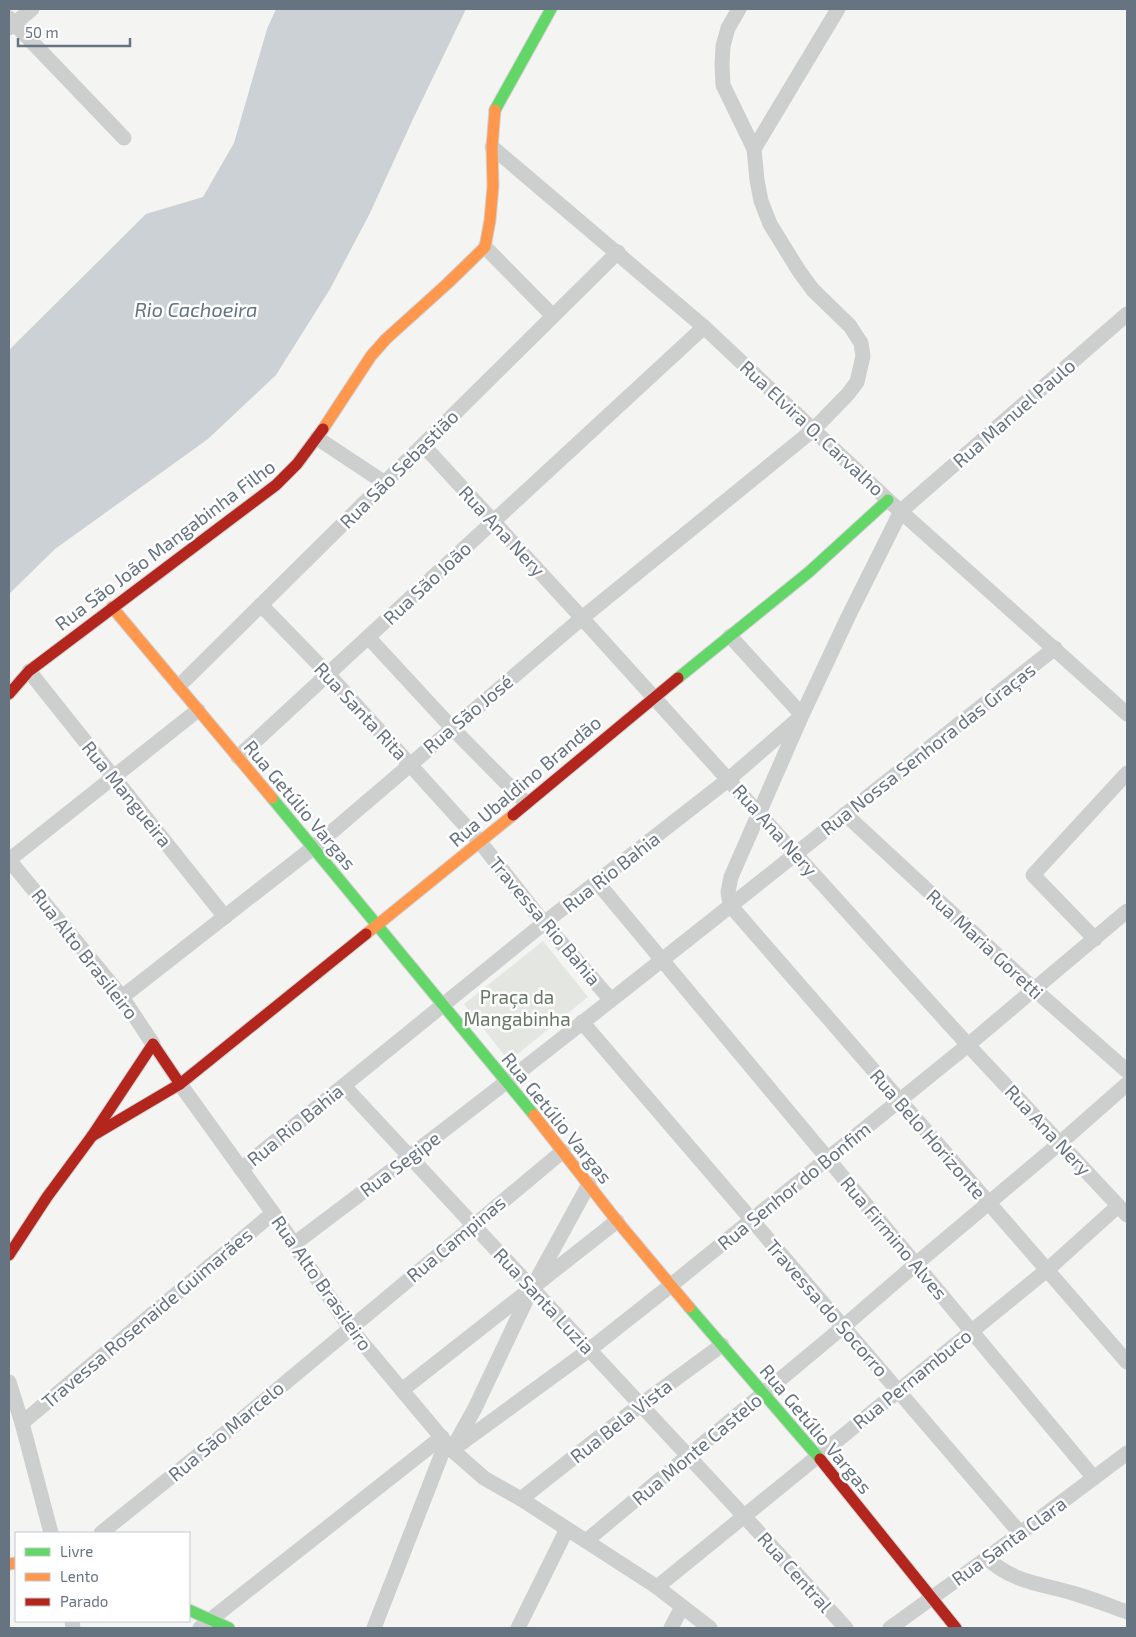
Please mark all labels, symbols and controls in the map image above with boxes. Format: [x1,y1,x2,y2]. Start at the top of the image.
scale bar [18,15,130,47]
text: 50 m [25,23,59,41]
water label: Rio Cachoeira [134,297,258,321]
street label: Rua Manuel Paulo [948,353,1080,472]
street label: Rua Elvira O. Carvalho [736,355,889,500]
street label: Rua São Sebastião [335,405,463,533]
street label: Rua São João Mangabinha Filho [50,454,279,635]
street label: Rua Ana Nery [455,481,550,581]
street label: Rua São João [378,536,475,629]
street label: Rua Santa Rita [310,657,413,764]
street label: Rua Nossa Senhora das Graças [816,658,1040,840]
street label: Rua São José [418,669,517,758]
street label: Rua Ubaldino Brandão [444,710,605,851]
street label: Rua Getúlio Vargas [240,735,361,874]
street label: Rua Mangueira [78,736,177,851]
street label: Rua Ana Nery [728,779,823,880]
street label: Rua Rio Bahia [557,826,664,917]
street label: Travessa Rio Bahia [485,851,606,990]
street label: Rua Alto Brasileiro [27,884,143,1024]
street label: Rua Maria Goretti [922,884,1048,1003]
park label: Praça da Mangabinha [463,985,571,1030]
street label: Rua Getúlio Vargas [497,1048,617,1188]
street label: Rua Belo Horizonte [866,1064,991,1203]
street label: Rua Rio Bahia [242,1079,347,1170]
street label: Rua Ana Nery [1001,1080,1096,1180]
street label: Rua Senhor do Bonfim [713,1117,875,1254]
street label: Rua Segipe [355,1126,444,1201]
street label: Rua Firmino Alves [836,1171,953,1304]
street label: Rua Campinas [402,1191,510,1287]
street label: Rua Alto Brasileiro [267,1211,378,1355]
street label: Travessa Rosenaide Guimarães [37,1223,257,1412]
street label: Travessa do Socorro [761,1234,893,1381]
street label: Rua Santa Luzia [489,1243,599,1358]
street label: Rua Pernambuco [848,1324,976,1433]
street label: Rua Getúlio Vargas [756,1359,877,1498]
street label: Rua Bela Vista [565,1374,676,1467]
street label: Rua São Marcelo [163,1376,288,1486]
street label: Rua Monte Castelo [627,1388,766,1510]
street label: Rua Santa Clara [947,1491,1071,1590]
street label: Rua Central [753,1527,838,1617]
legend [15,1532,190,1622]
text: Livre [60,1542,93,1560]
text: Lento [60,1567,99,1585]
text: Parado [60,1592,108,1610]

